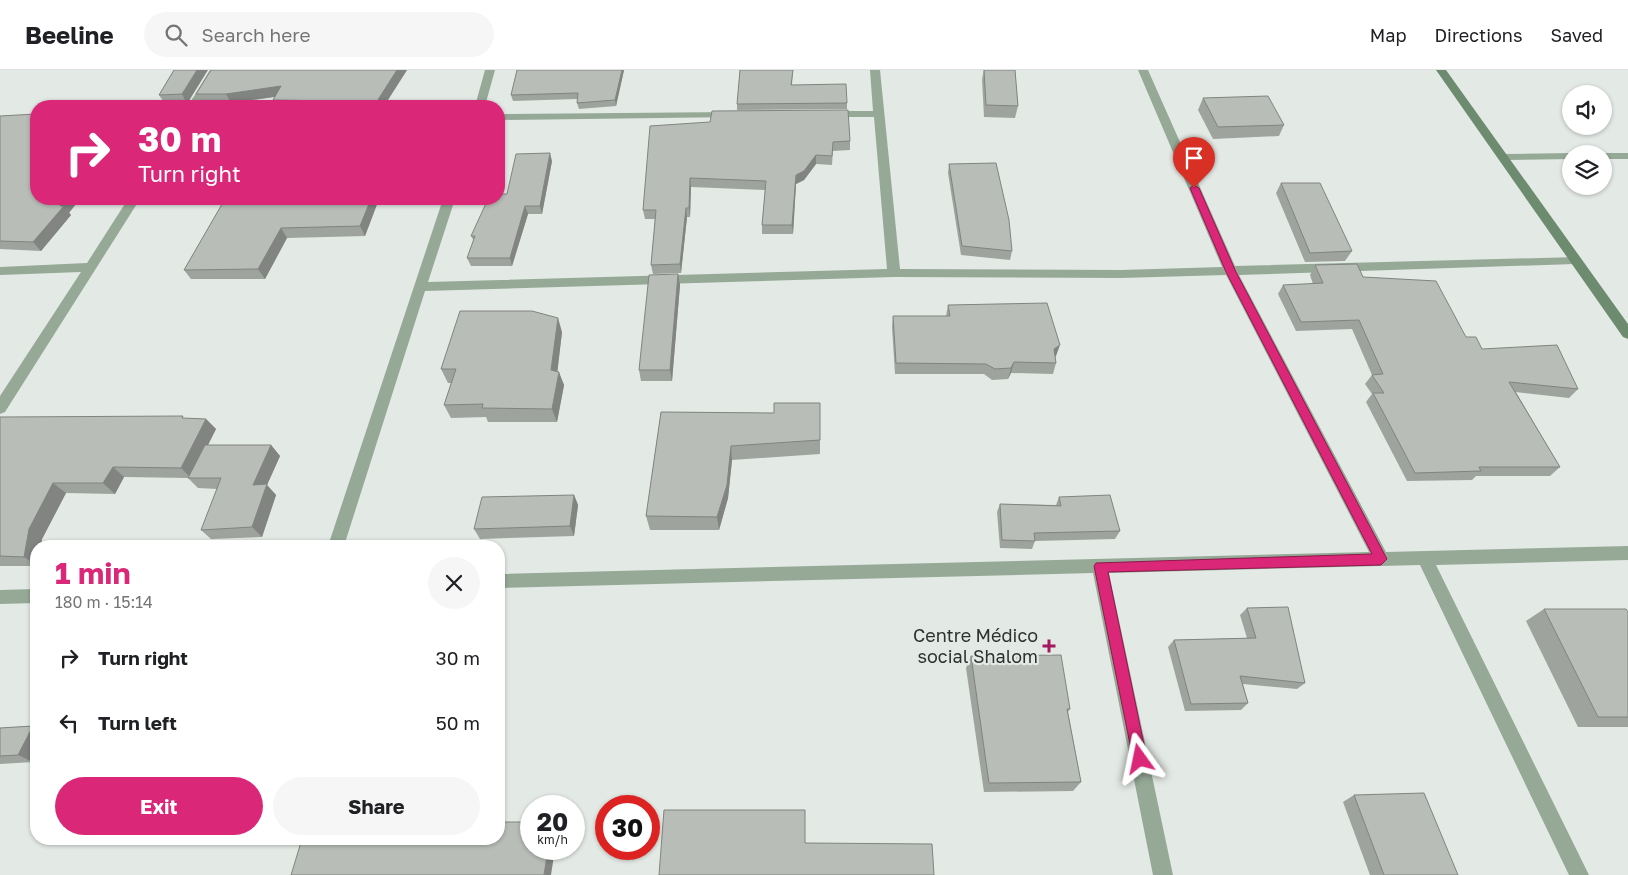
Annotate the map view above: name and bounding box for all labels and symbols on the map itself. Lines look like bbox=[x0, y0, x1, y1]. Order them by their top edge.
pin bbox=[1173, 137, 1215, 188]
place label: Centre Médico social Shalom bbox=[913, 624, 1038, 667]
marker: Centre Médico social Shalom bbox=[1042, 639, 1056, 653]
position arrow bbox=[1113, 732, 1165, 784]
speed limit sign: 30 bbox=[595, 795, 660, 860]

